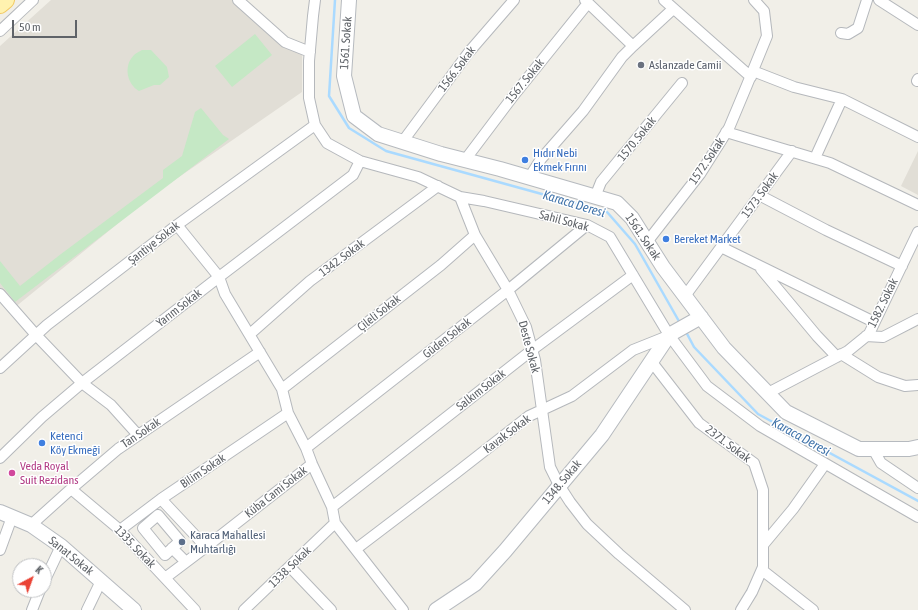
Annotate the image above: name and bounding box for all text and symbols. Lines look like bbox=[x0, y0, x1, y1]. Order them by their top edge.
scale bar bbox=[14, 12, 79, 38]
street label: 1561. Sokak bbox=[337, 16, 355, 70]
text: 50 m bbox=[19, 20, 41, 34]
street label: 1566. Sokak bbox=[435, 43, 479, 95]
street label: 1567. Sokak bbox=[503, 56, 547, 106]
place label: Aslanzade Camii bbox=[649, 58, 722, 72]
marker: Aslanzade Camii bbox=[636, 60, 646, 70]
street label: 1570. Sokak bbox=[615, 114, 659, 164]
street label: 1572. Sokak bbox=[686, 135, 728, 187]
place label: Hıdır Nebi Ekmek Fırını bbox=[533, 146, 587, 174]
marker: Hıdır Nebi Ekmek Fırını bbox=[520, 155, 530, 165]
street label: 1573. Sokak bbox=[739, 169, 781, 221]
water label: Karaca Deresi bbox=[541, 187, 607, 221]
street label: Sahil Sokak bbox=[538, 207, 590, 235]
street label: 1561. Sokak bbox=[622, 211, 664, 263]
street label: Şantiye Sokak bbox=[125, 218, 183, 268]
place label: Bereket Market bbox=[674, 232, 741, 246]
marker: Bereket Market bbox=[661, 234, 671, 244]
street label: 1342. Sokak bbox=[316, 236, 368, 280]
street label: 1582. Sokak bbox=[865, 276, 901, 330]
street label: Yarım Sokak bbox=[153, 286, 205, 330]
street label: Çileli Sokak bbox=[354, 292, 404, 334]
street label: Güden Sokak bbox=[420, 315, 474, 361]
street label: Deste Sokak bbox=[515, 319, 543, 375]
street label: Salkım Sokak bbox=[453, 366, 509, 414]
street label: Kavak Sokak bbox=[481, 412, 533, 456]
street label: Tan Sokak bbox=[119, 415, 163, 451]
water label: Karaca Deresi bbox=[769, 415, 833, 459]
street label: 2371. Sokak bbox=[702, 422, 754, 466]
place label: Ketenci Köy Ekmeği bbox=[50, 429, 100, 457]
marker: Ketenci Köy Ekmeği bbox=[37, 438, 47, 448]
street label: Bilim Sokak bbox=[178, 451, 228, 491]
street label: 1348. Sokak bbox=[539, 457, 585, 507]
place label: Veda Royal Suit Rezidans bbox=[20, 459, 79, 487]
street label: Küba Cami Sokak bbox=[242, 463, 310, 521]
marker: Veda Royal Suit Rezidans bbox=[7, 468, 17, 478]
street label: 1335. Sokak bbox=[111, 523, 159, 571]
place label: Karaca Mahallesi Muhtarlığı bbox=[190, 528, 265, 556]
street label: Sanat Sokak bbox=[46, 533, 96, 579]
marker: Karaca Mahallesi Muhtarlığı bbox=[177, 537, 187, 547]
street label: 1338. Sokak bbox=[266, 543, 314, 591]
north arrow bbox=[12, 558, 52, 598]
text: K bbox=[33, 563, 45, 576]

